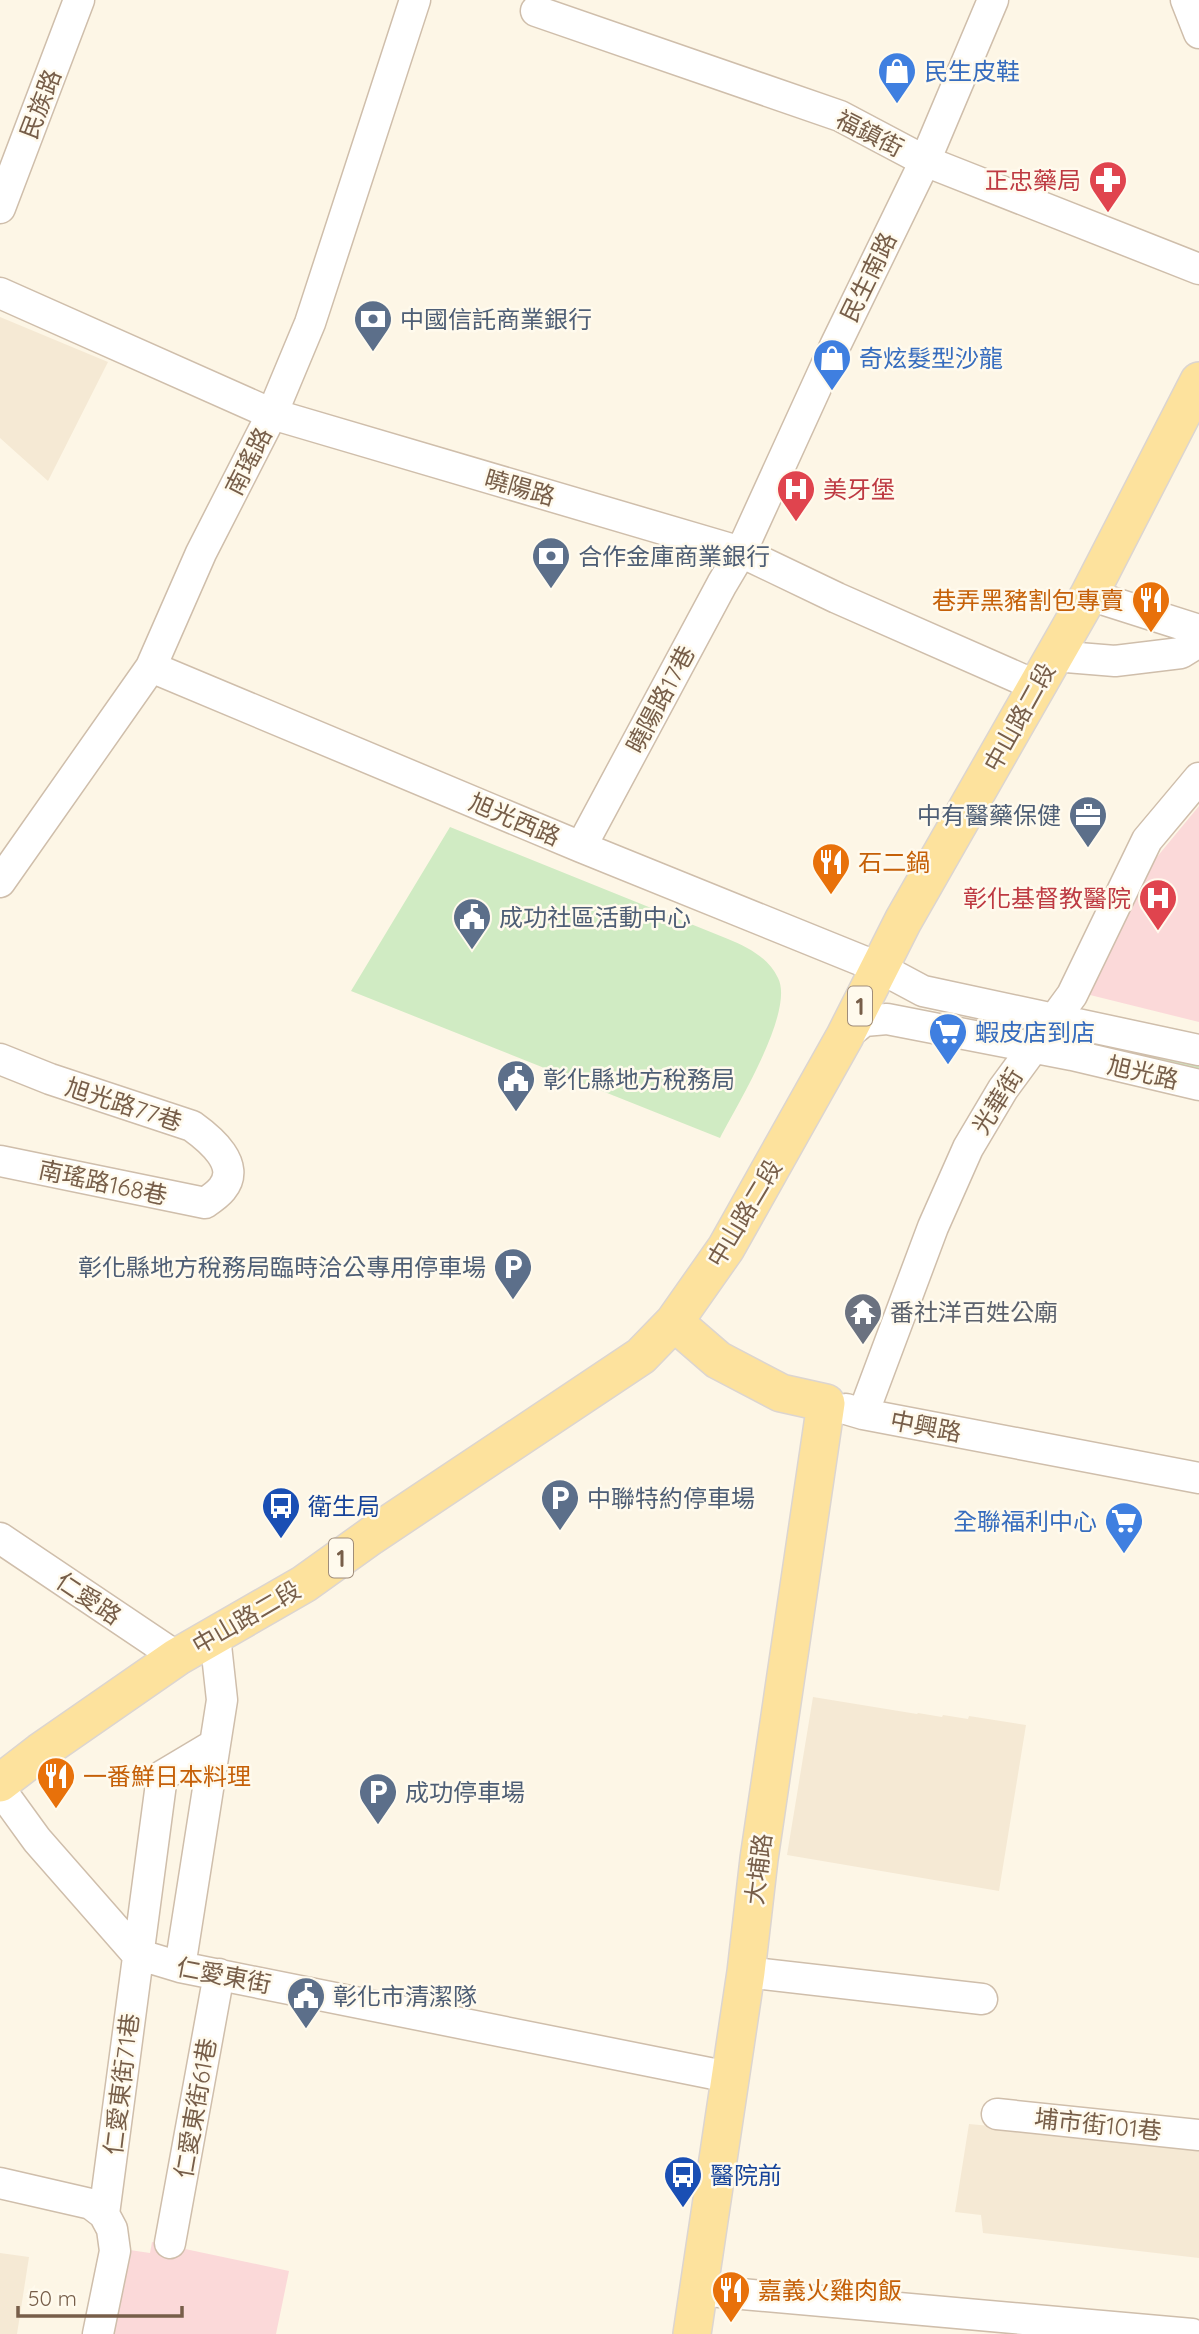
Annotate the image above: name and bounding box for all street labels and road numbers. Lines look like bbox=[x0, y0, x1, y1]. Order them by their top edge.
street label: 民族路 bbox=[13, 65, 67, 143]
street label: 福鎮街 bbox=[831, 103, 909, 163]
street label: 民生南路 bbox=[833, 227, 903, 327]
street label: 南瑤路 bbox=[218, 422, 278, 500]
street label: 曉陽路 bbox=[481, 463, 559, 511]
street label: 曉陽路17巷 bbox=[619, 640, 701, 758]
street label: 中山路二段 bbox=[977, 657, 1061, 777]
street label: 旭光西路 bbox=[465, 786, 565, 852]
road number: 1 bbox=[848, 987, 872, 1026]
street label: 旭光路 bbox=[1105, 1049, 1181, 1095]
street label: 光華街 bbox=[965, 1063, 1029, 1139]
street label: 旭光路77巷 bbox=[62, 1071, 186, 1137]
street label: 南瑤路168巷 bbox=[36, 1154, 170, 1210]
street label: 中山路二段 bbox=[700, 1154, 788, 1272]
street label: 中興路 bbox=[888, 1404, 964, 1448]
road number: 1 bbox=[329, 1539, 353, 1578]
street label: 仁愛路 bbox=[51, 1565, 127, 1631]
street label: 中山路二段 bbox=[187, 1574, 305, 1660]
street label: 大埔路 bbox=[739, 1831, 777, 1907]
street label: 仁愛東街 bbox=[174, 1951, 274, 1999]
street label: 仁愛東街71巷 bbox=[97, 2012, 145, 2156]
street label: 仁愛東街61巷 bbox=[168, 2036, 222, 2180]
street label: 埔市街101巷 bbox=[1033, 2102, 1163, 2146]

